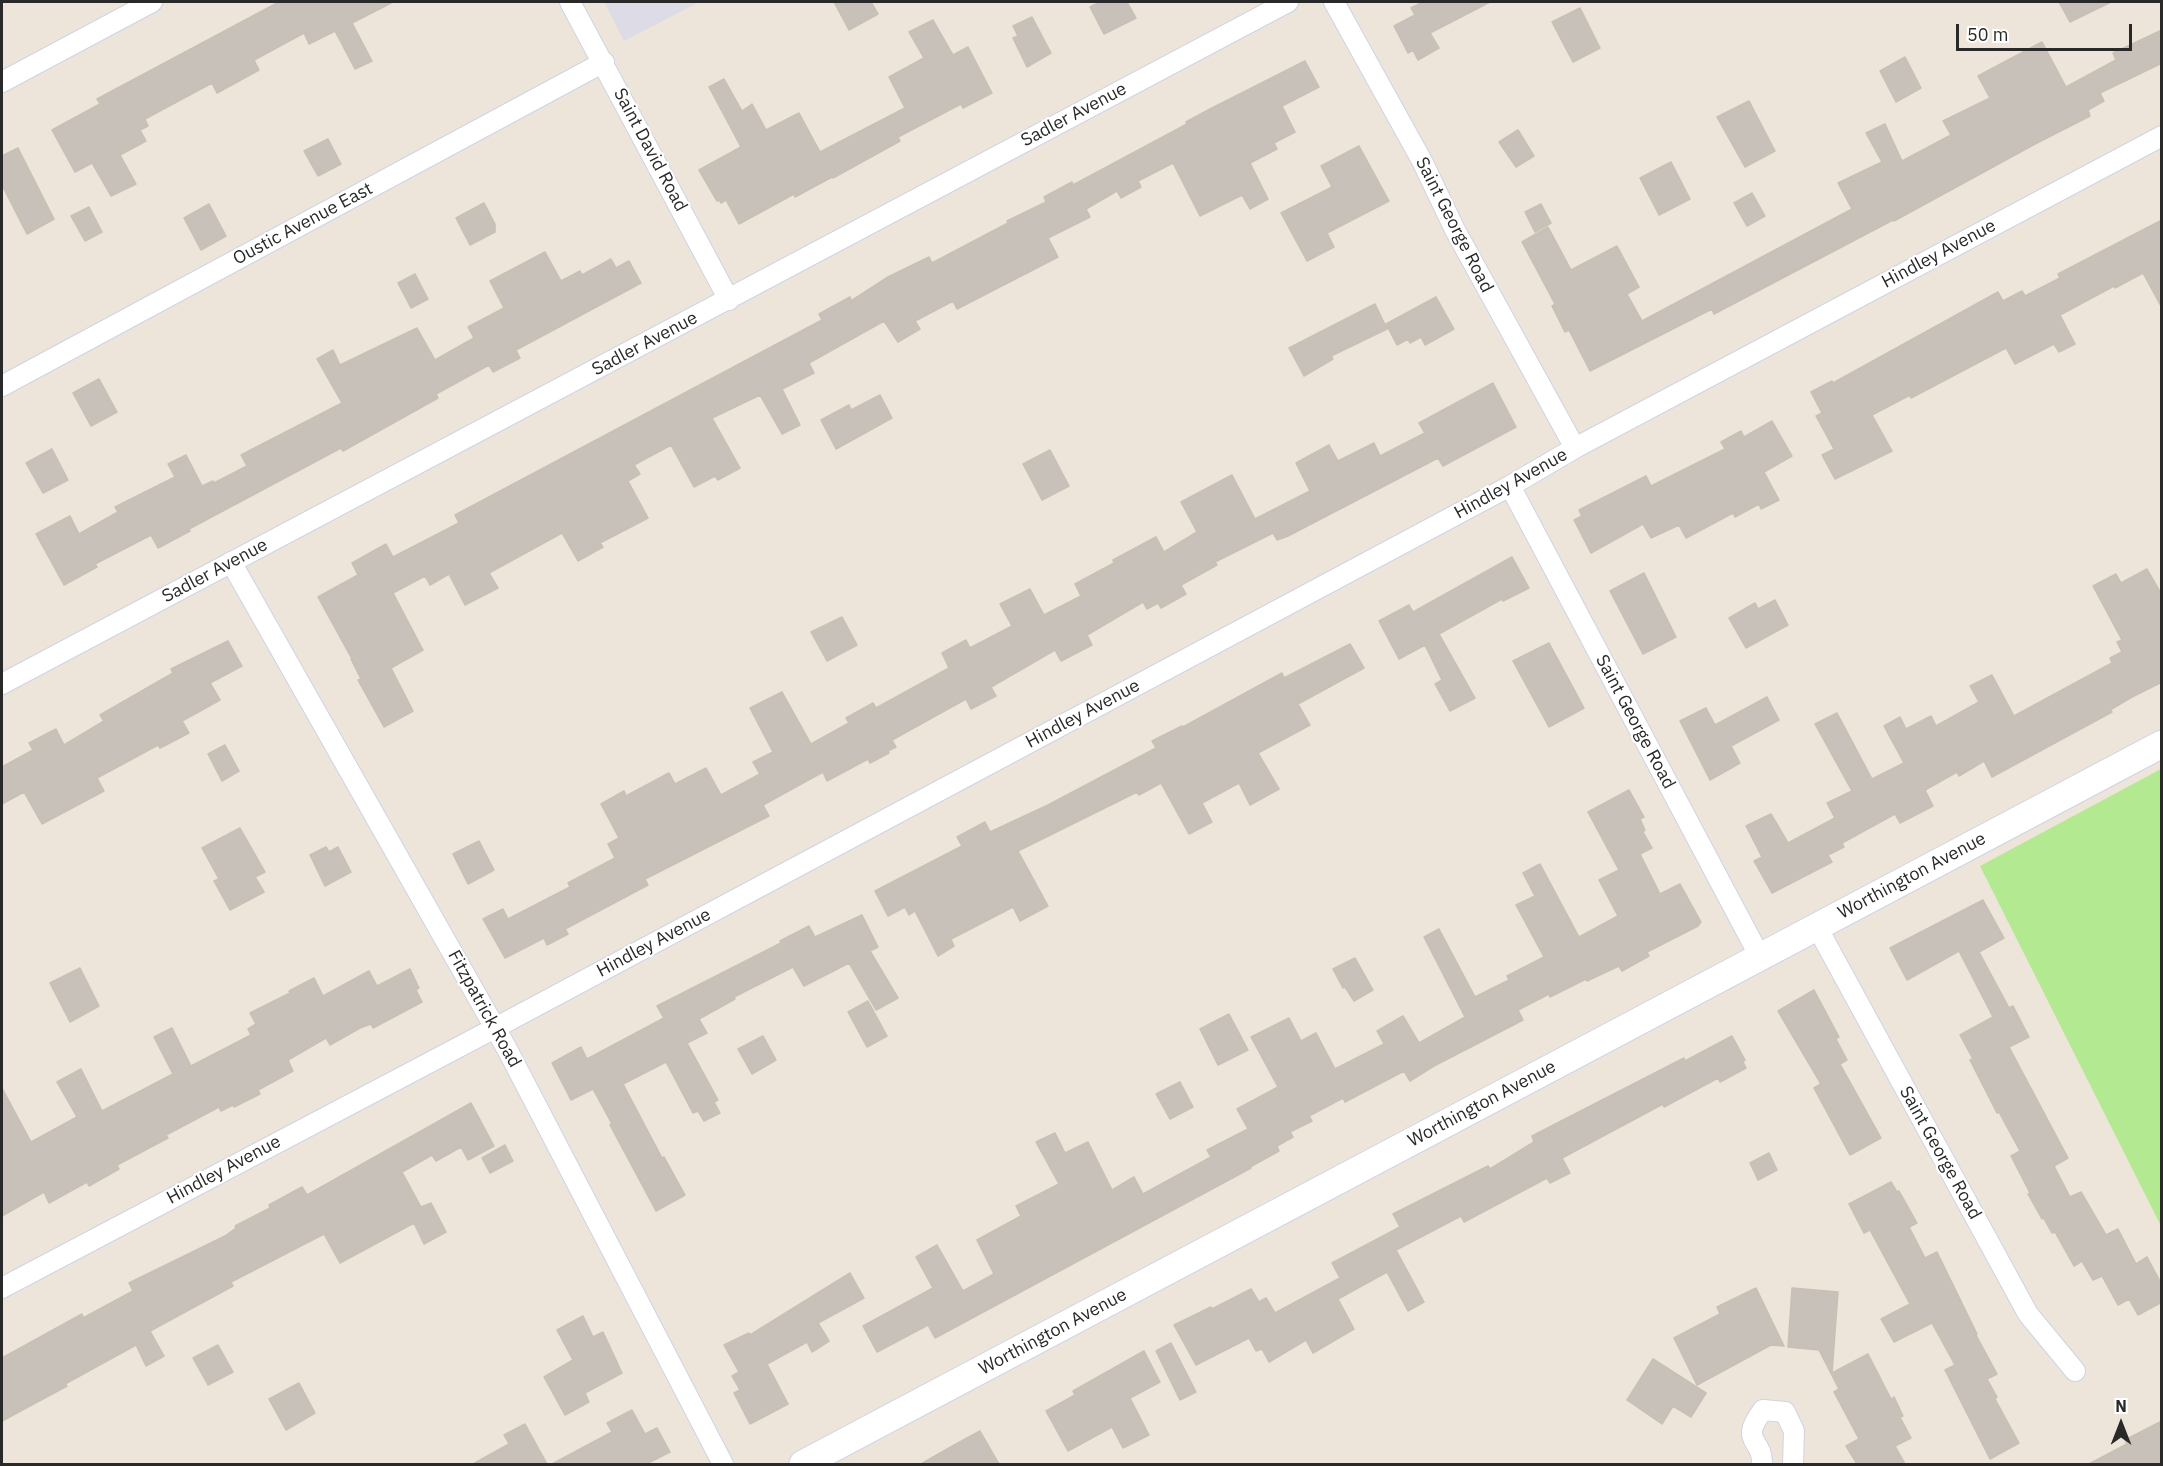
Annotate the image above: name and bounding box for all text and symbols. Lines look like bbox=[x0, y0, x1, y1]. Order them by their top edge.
scale bar bbox=[1959, 12, 2134, 50]
text: 50 m bbox=[1967, 23, 2009, 46]
street label: Sadler Avenue bbox=[1018, 78, 1130, 152]
street label: Saint David Road bbox=[608, 85, 692, 215]
street label: Saint George Road bbox=[1411, 154, 1497, 296]
street label: Oustic Avenue East bbox=[229, 178, 377, 270]
street label: Hindley Avenue bbox=[1878, 215, 2000, 293]
street label: Sadler Avenue bbox=[589, 307, 701, 381]
street label: Hindley Avenue bbox=[1451, 444, 1571, 524]
street label: Sadler Avenue bbox=[159, 534, 271, 608]
street label: Saint George Road bbox=[1591, 651, 1679, 793]
street label: Hindley Avenue bbox=[1022, 675, 1144, 753]
street label: Worthington Avenue bbox=[1834, 828, 1990, 924]
street label: Hindley Avenue bbox=[593, 904, 715, 982]
street label: Fitzpatrick Road bbox=[443, 947, 525, 1071]
street label: Worthington Avenue bbox=[1404, 1056, 1560, 1152]
street label: Saint George Road bbox=[1894, 1083, 1986, 1223]
street label: Hindley Avenue bbox=[163, 1131, 285, 1209]
street label: Worthington Avenue bbox=[975, 1284, 1131, 1380]
north arrow bbox=[2091, 1394, 2151, 1454]
text: N bbox=[2115, 1396, 2127, 1416]

